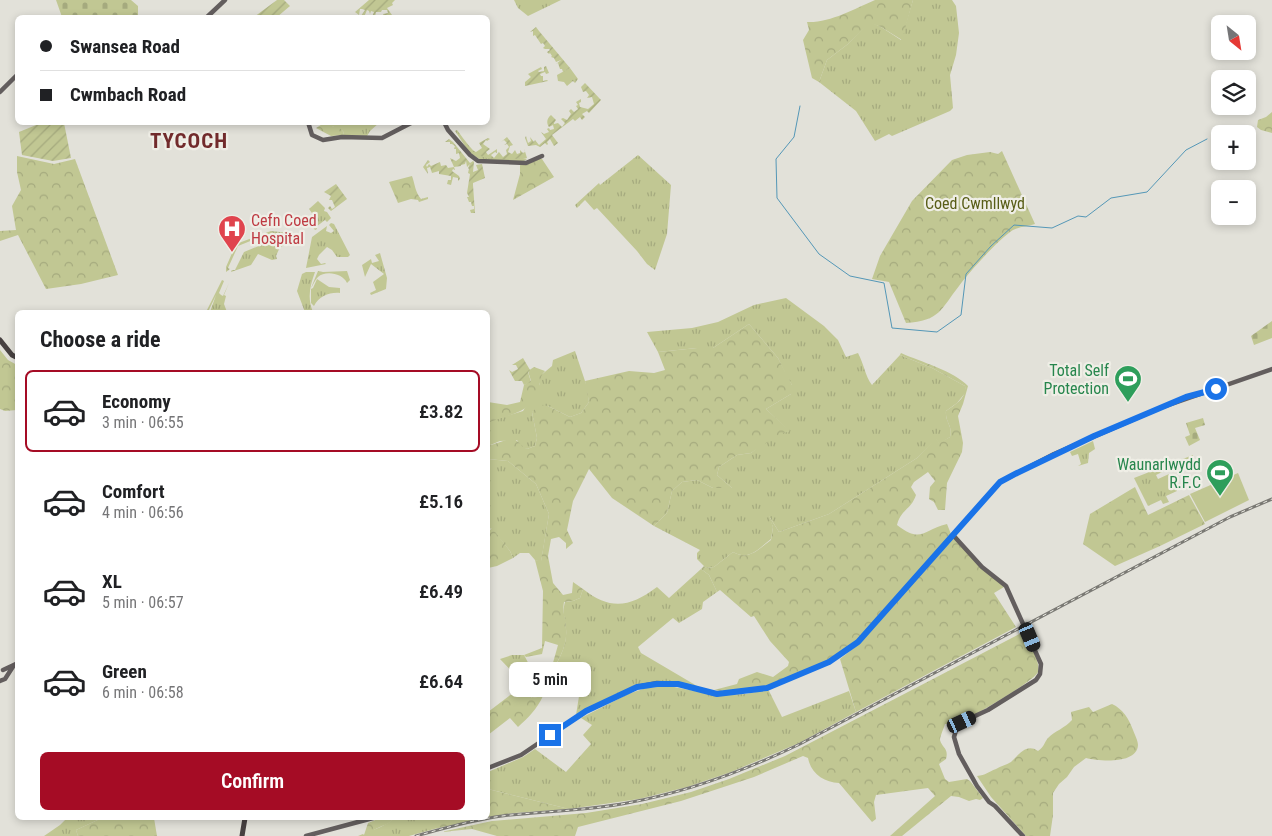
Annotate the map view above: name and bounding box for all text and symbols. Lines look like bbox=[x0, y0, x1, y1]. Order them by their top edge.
north arrow bbox=[1211, 15, 1256, 60]
map controls bbox=[1211, 15, 1256, 225]
text: Swansea Road bbox=[70, 35, 180, 58]
button: layers bbox=[1211, 70, 1256, 115]
text: Cwmbach Road bbox=[70, 83, 186, 106]
button: + bbox=[1211, 125, 1256, 170]
district label: TYCOCH bbox=[150, 129, 228, 153]
button: − bbox=[1211, 180, 1256, 225]
park label: Coed Cwmllwyd bbox=[925, 194, 1025, 213]
place label: Cefn Coed Hospital bbox=[251, 211, 317, 248]
hospital icon: Cefn Coed Hospital bbox=[217, 214, 247, 253]
text: Choose a ride bbox=[40, 327, 161, 352]
place label: Total Self Protection bbox=[1044, 361, 1109, 398]
sports icon: Total Self Protection bbox=[1113, 364, 1143, 403]
route start bbox=[1205, 378, 1227, 400]
icon: car bbox=[42, 389, 87, 434]
text: Economy bbox=[102, 390, 171, 413]
text: £3.82 bbox=[419, 400, 463, 423]
text: 3 min · 06:55 bbox=[102, 413, 184, 432]
place label: Waunarlwydd R.F.C bbox=[1117, 455, 1201, 492]
sports icon: Waunarlwydd R.F.C bbox=[1205, 458, 1235, 497]
icon: car bbox=[42, 479, 87, 524]
text: Comfort bbox=[102, 480, 165, 503]
text: £5.16 bbox=[419, 490, 463, 513]
text: 4 min · 06:56 bbox=[102, 503, 184, 522]
icon: car bbox=[42, 569, 87, 614]
text: XL bbox=[102, 570, 122, 593]
text: £6.49 bbox=[419, 580, 463, 603]
text: 5 min · 06:57 bbox=[102, 593, 184, 612]
car bbox=[1017, 620, 1042, 654]
icon: car bbox=[42, 659, 87, 704]
text: Green bbox=[102, 660, 147, 683]
callout: 5 min bbox=[509, 662, 591, 698]
text: £6.64 bbox=[419, 670, 463, 693]
text: 5 min bbox=[532, 670, 568, 689]
text: 6 min · 06:58 bbox=[102, 683, 184, 702]
car bbox=[945, 709, 978, 735]
route end bbox=[539, 724, 561, 746]
button: Confirm bbox=[40, 752, 465, 810]

